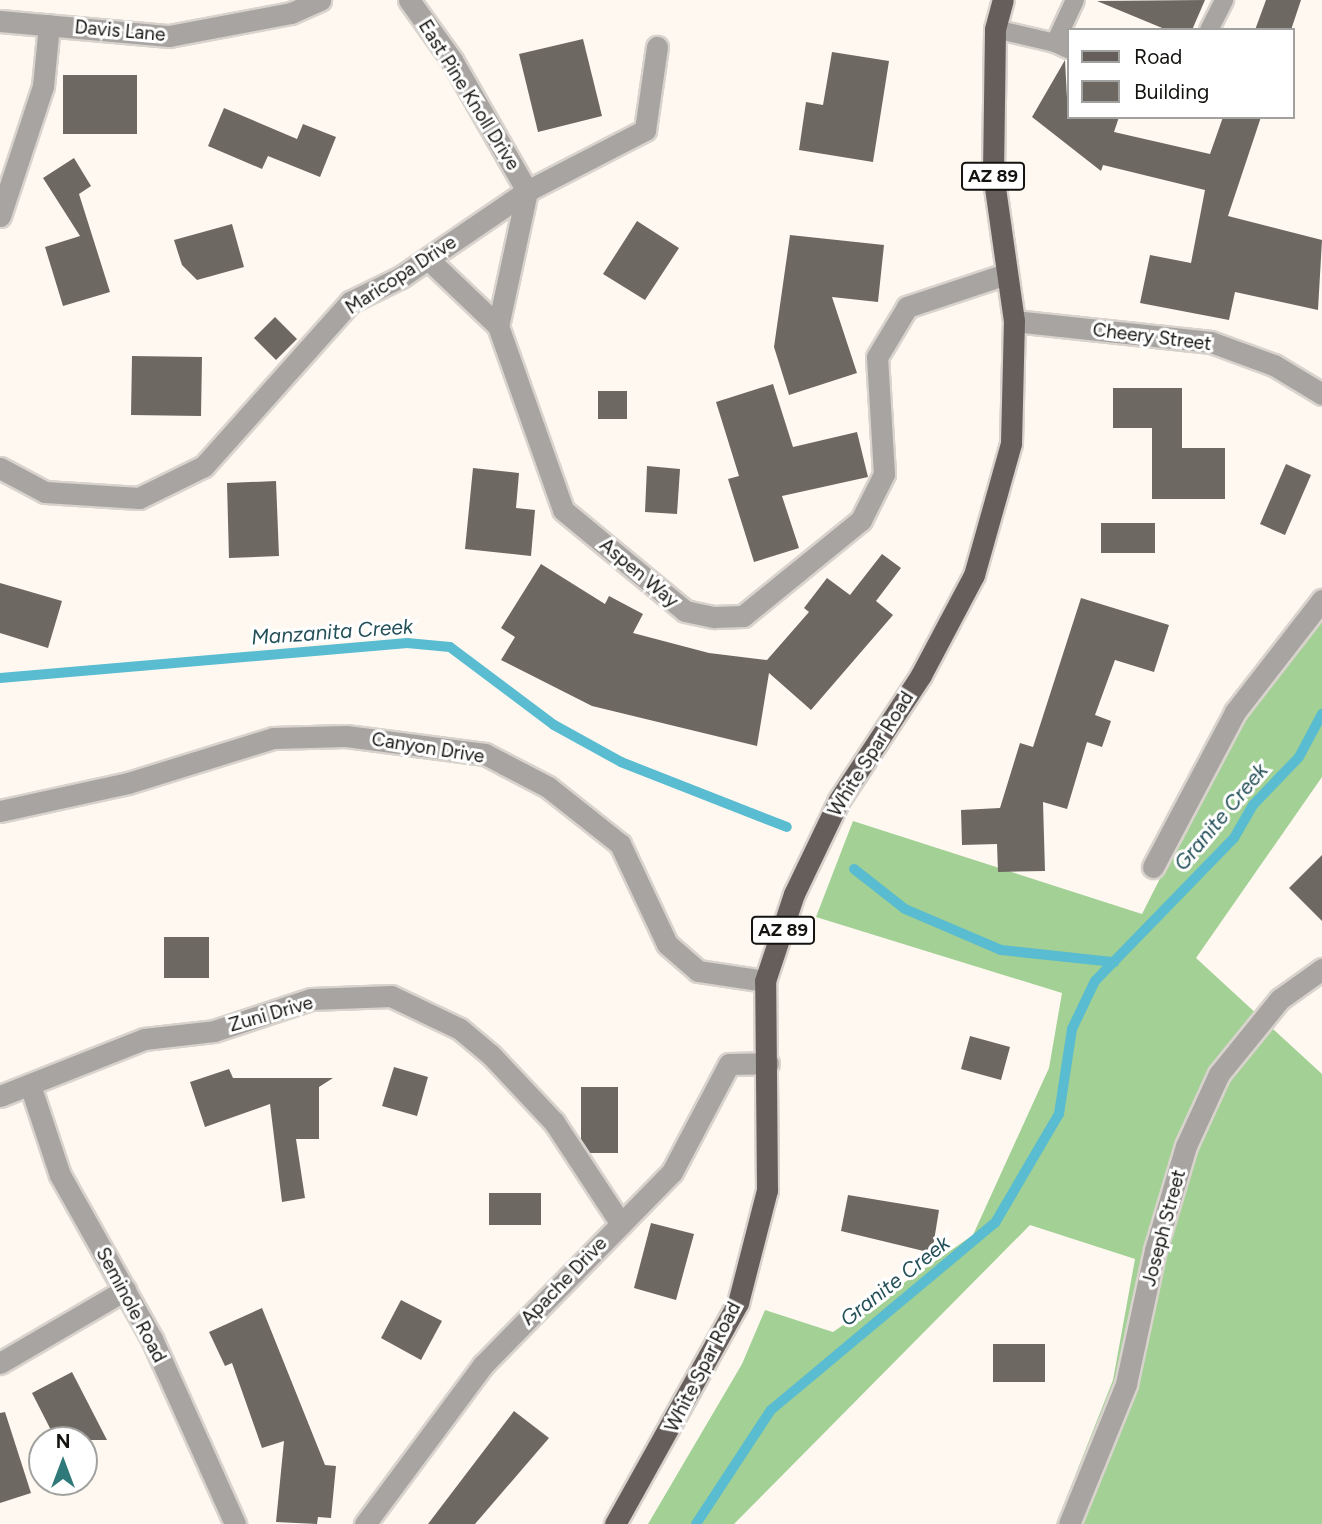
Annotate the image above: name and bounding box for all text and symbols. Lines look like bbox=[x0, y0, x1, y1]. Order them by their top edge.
street label: Davis Lane bbox=[74, 16, 166, 46]
street label: East Pine Knoll Drive bbox=[414, 16, 524, 174]
legend bbox=[1066, 28, 1294, 119]
text: Road bbox=[1134, 44, 1182, 69]
text: Building bbox=[1134, 79, 1209, 104]
road number: AZ 89 bbox=[960, 162, 1026, 190]
street label: Maricopa Drive bbox=[341, 231, 461, 319]
street label: Cheery Street bbox=[1091, 318, 1213, 356]
street label: Aspen Way bbox=[595, 534, 683, 612]
water label: Manzanita Creek bbox=[250, 614, 414, 650]
street label: White Spar Road bbox=[823, 687, 919, 821]
street label: Canyon Drive bbox=[370, 728, 486, 768]
water label: Granite Creek bbox=[1169, 758, 1273, 876]
road number: AZ 89 bbox=[750, 916, 816, 945]
street label: Zuni Drive bbox=[226, 991, 316, 1037]
street label: Joseph Street bbox=[1137, 1167, 1191, 1289]
water label: Granite Creek bbox=[835, 1230, 955, 1332]
street label: Apache Drive bbox=[516, 1232, 612, 1330]
street label: Seminole Road bbox=[91, 1243, 171, 1367]
street label: White Spar Road bbox=[660, 1298, 746, 1436]
north arrow bbox=[28, 1426, 98, 1496]
text: N bbox=[56, 1430, 70, 1453]

